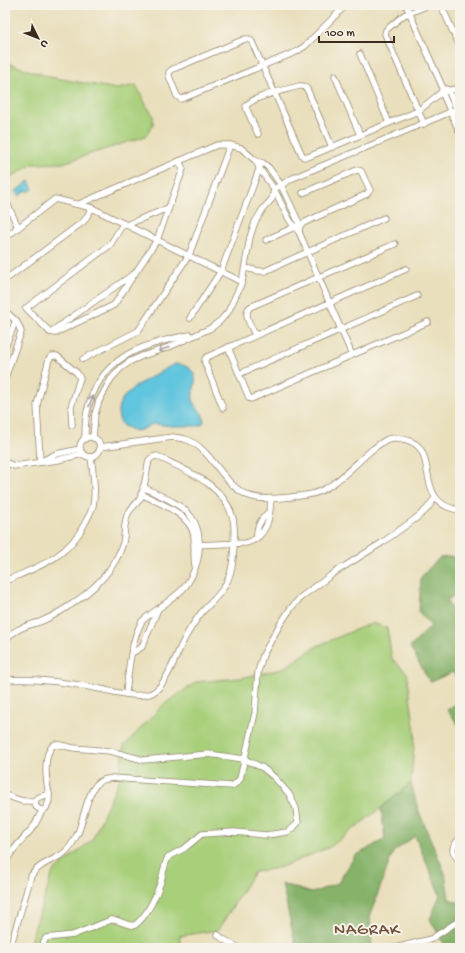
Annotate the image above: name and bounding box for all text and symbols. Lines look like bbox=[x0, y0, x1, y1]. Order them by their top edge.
north arrow bbox=[18, 18, 58, 58]
scale bar bbox=[319, 18, 394, 44]
text: 100 m bbox=[324, 27, 355, 41]
text: U bbox=[37, 37, 50, 50]
one-way arrow bbox=[157, 346, 170, 353]
one-way arrow bbox=[87, 395, 95, 407]
district label: NAGRAK bbox=[334, 921, 401, 941]

